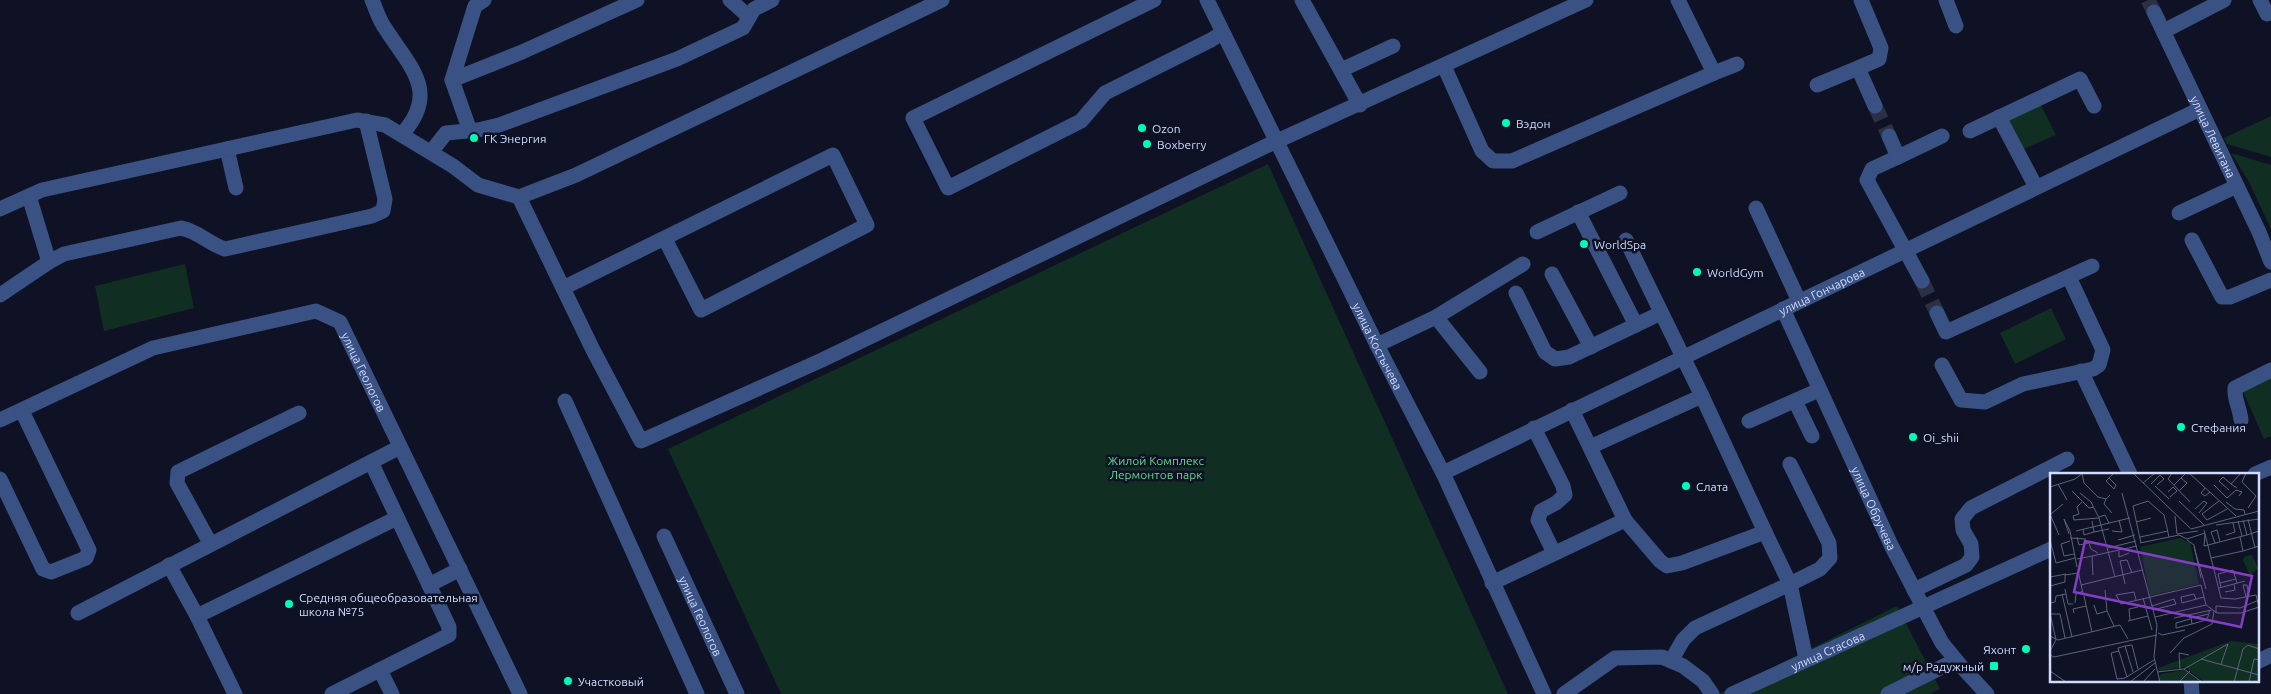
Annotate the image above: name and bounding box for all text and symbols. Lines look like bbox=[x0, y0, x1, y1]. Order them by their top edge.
street label: улица Левитана bbox=[2188, 94, 2238, 180]
marker: Вэдон bbox=[1500, 117, 1512, 129]
place label: Вэдон bbox=[1516, 117, 1550, 130]
marker: Ozon bbox=[1136, 122, 1148, 134]
place label: Ozon bbox=[1152, 122, 1181, 135]
marker: ГК Энергия bbox=[468, 132, 480, 144]
place label: ГК Энергия bbox=[484, 132, 546, 145]
marker: Boxberry bbox=[1141, 138, 1153, 150]
place label: Boxberry bbox=[1157, 138, 1207, 151]
marker: WorldSpa bbox=[1578, 238, 1590, 250]
place label: WorldSpa bbox=[1594, 238, 1646, 251]
street label: улица Гончарова bbox=[1776, 265, 1867, 317]
marker: WorldGym bbox=[1691, 266, 1703, 278]
place label: WorldGym bbox=[1707, 266, 1764, 279]
street label: улица Костычева bbox=[1351, 301, 1405, 392]
street label: улица Геологов bbox=[339, 330, 389, 414]
marker: Стефания bbox=[2175, 421, 2187, 433]
place label: Стефания bbox=[2191, 421, 2246, 434]
marker: Oi_shii bbox=[1907, 431, 1919, 443]
place label: Oi_shii bbox=[1923, 431, 1959, 444]
park label: Жилой Комплекс Лермонтов парк bbox=[1108, 454, 1205, 481]
street label: улица Обручева bbox=[1849, 464, 1899, 552]
inset map bbox=[2050, 473, 2258, 682]
marker: Слата bbox=[1680, 480, 1692, 492]
place label: Слата bbox=[1696, 480, 1728, 493]
street label: улица Геологов bbox=[677, 574, 725, 658]
place label: Средняя общеобразовательная школа №75 bbox=[299, 591, 478, 618]
marker: Средняя общеобразовательная школа №75 bbox=[283, 598, 295, 610]
street label: улица Стасова bbox=[1789, 628, 1867, 673]
place label: Яхонт bbox=[1983, 643, 2017, 656]
marker: Яхонт bbox=[2020, 643, 2032, 655]
place label: м/р Радужный bbox=[1903, 660, 1984, 673]
marker: м/р Радужный bbox=[1988, 660, 2000, 672]
marker: Участковый bbox=[562, 675, 574, 687]
place label: Участковый bbox=[578, 675, 644, 688]

